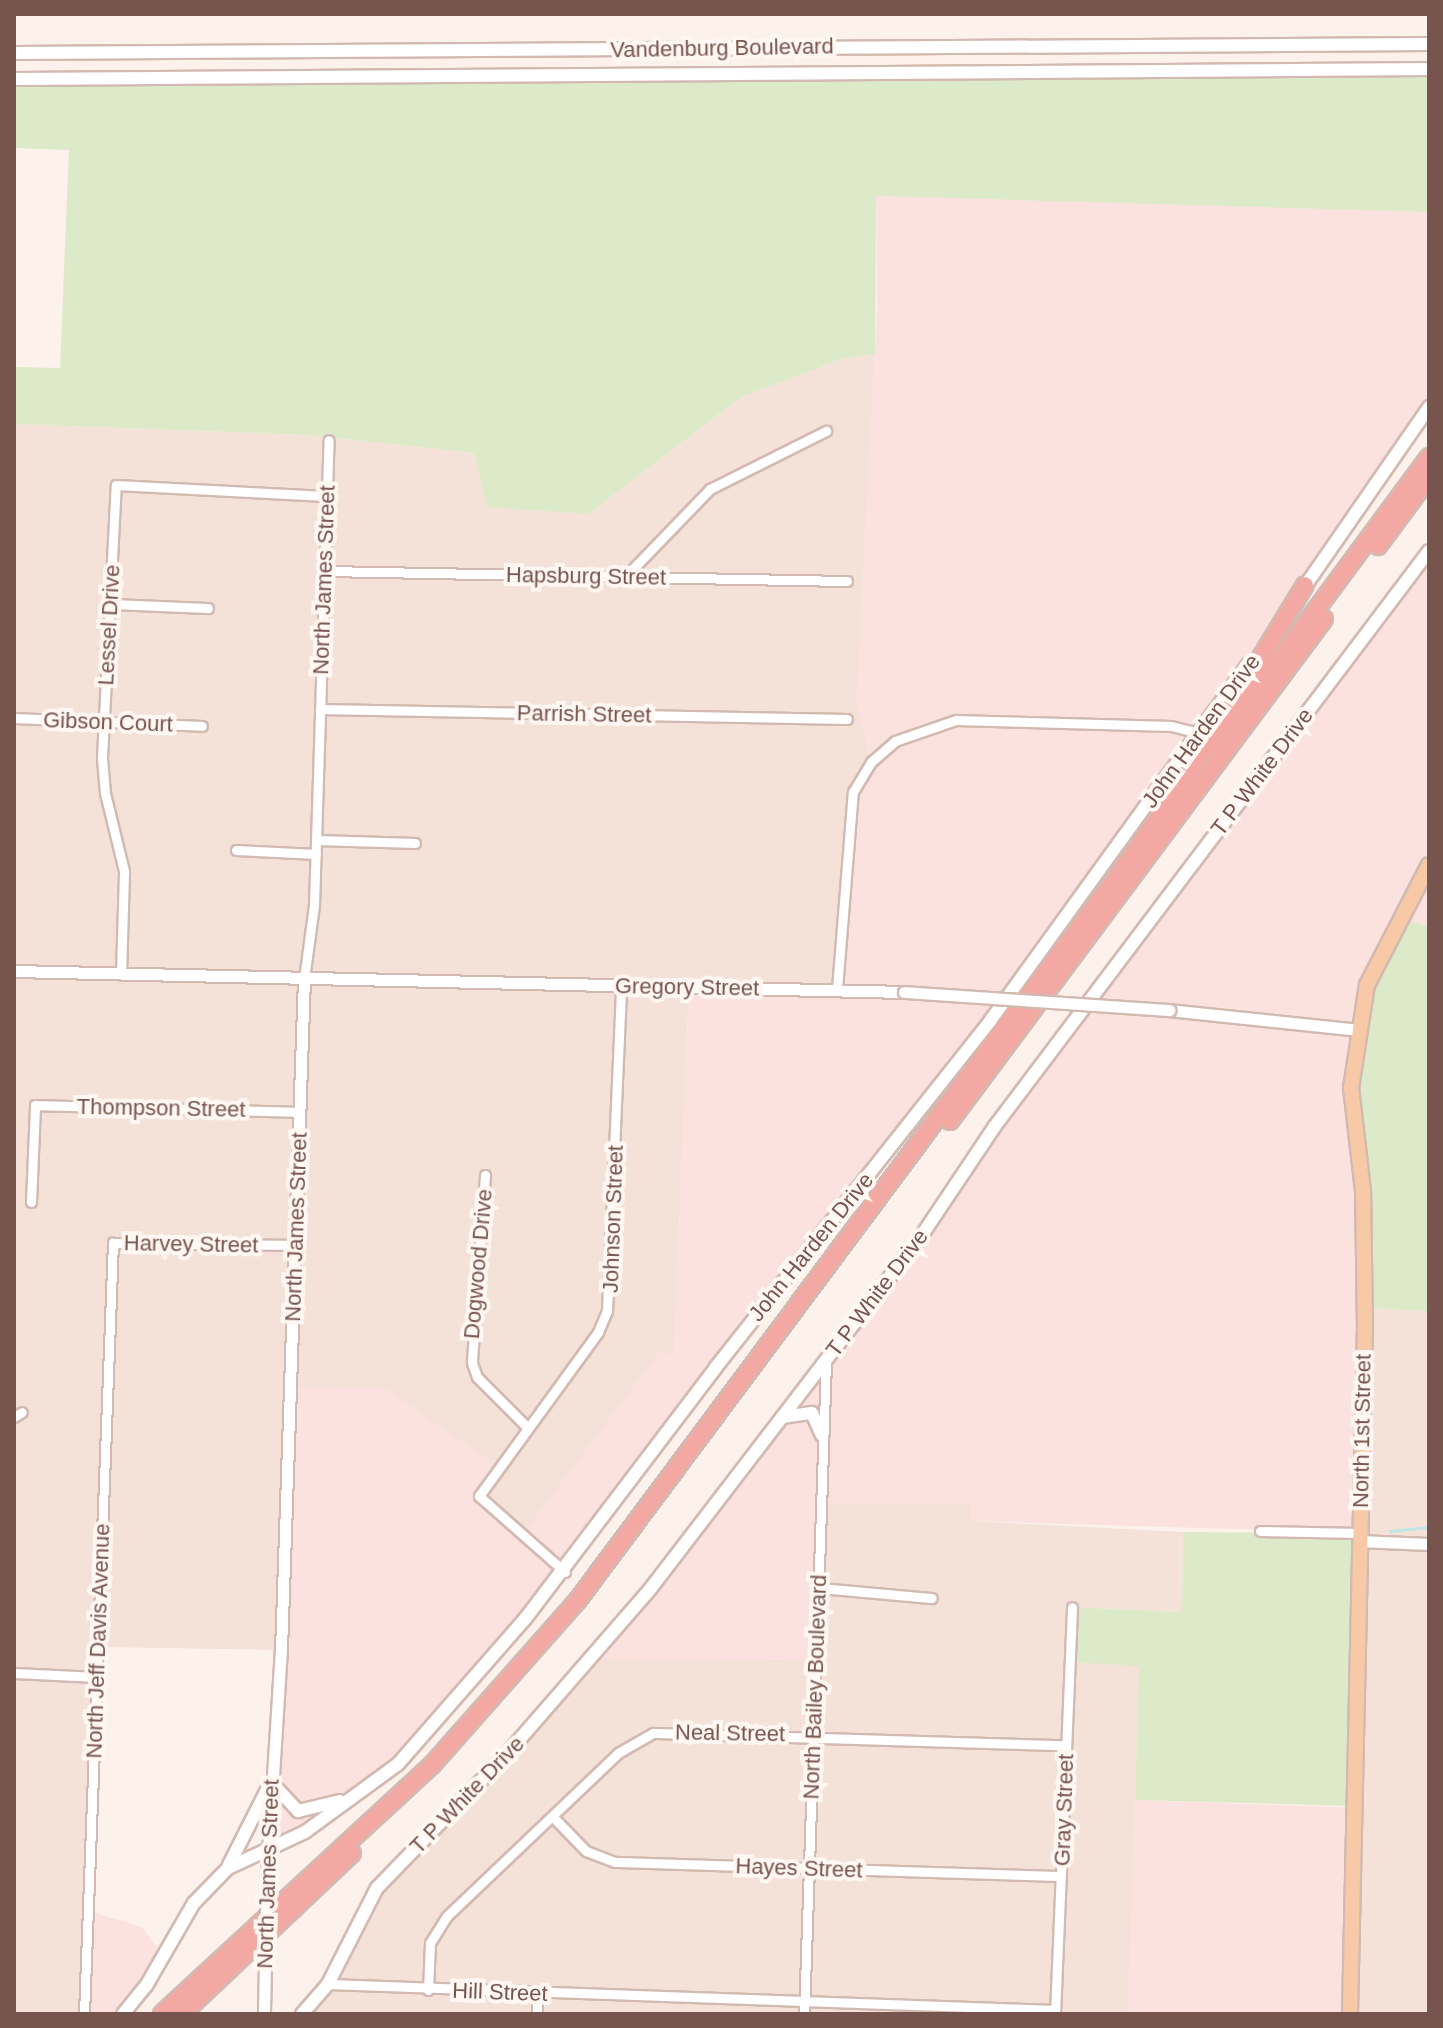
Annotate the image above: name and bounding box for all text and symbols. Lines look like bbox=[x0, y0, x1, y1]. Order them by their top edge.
street label: Vandenburg Boulevard bbox=[610, 33, 834, 63]
street label: North James Street bbox=[308, 485, 340, 675]
street label: Hapsburg Street bbox=[506, 561, 666, 591]
street label: Lessel Drive bbox=[93, 564, 125, 686]
street label: John Harden Drive bbox=[1136, 649, 1266, 813]
street label: Parrish Street bbox=[517, 700, 651, 728]
street label: T P White Drive bbox=[1205, 703, 1319, 841]
street label: Gibson Court bbox=[43, 707, 173, 737]
street label: Gregory Street bbox=[615, 973, 759, 1001]
street label: Thompson Street bbox=[76, 1093, 246, 1123]
street label: North James Street bbox=[280, 1132, 312, 1322]
street label: Johnson Street bbox=[597, 1145, 629, 1293]
street label: John Harden Drive bbox=[743, 1167, 879, 1327]
street label: Dogwood Drive bbox=[458, 1188, 498, 1340]
street label: T P White Drive bbox=[820, 1224, 934, 1362]
street label: Harvey Street bbox=[124, 1230, 258, 1258]
street label: North 1st Street bbox=[1347, 1354, 1377, 1508]
street label: North Jeff Davis Avenue bbox=[81, 1522, 115, 1760]
street label: North Bailey Boulevard bbox=[798, 1574, 832, 1800]
street label: Neal Street bbox=[675, 1719, 785, 1747]
street label: T P White Drive bbox=[404, 1730, 530, 1860]
street label: Gray Street bbox=[1049, 1753, 1079, 1867]
street label: North James Street bbox=[252, 1779, 284, 1969]
street label: Hayes Street bbox=[735, 1853, 863, 1883]
street label: Hill Street bbox=[452, 1977, 548, 2007]

